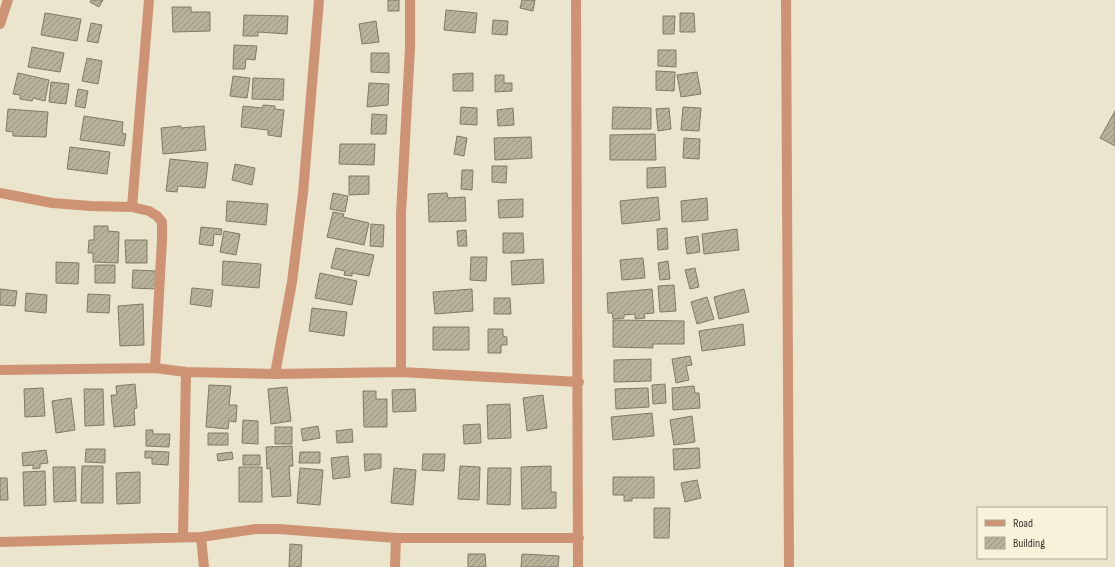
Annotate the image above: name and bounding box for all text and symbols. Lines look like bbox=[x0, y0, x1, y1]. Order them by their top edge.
legend bbox=[977, 507, 1107, 559]
text: Road bbox=[1013, 516, 1033, 531]
text: Building bbox=[1013, 536, 1045, 551]

